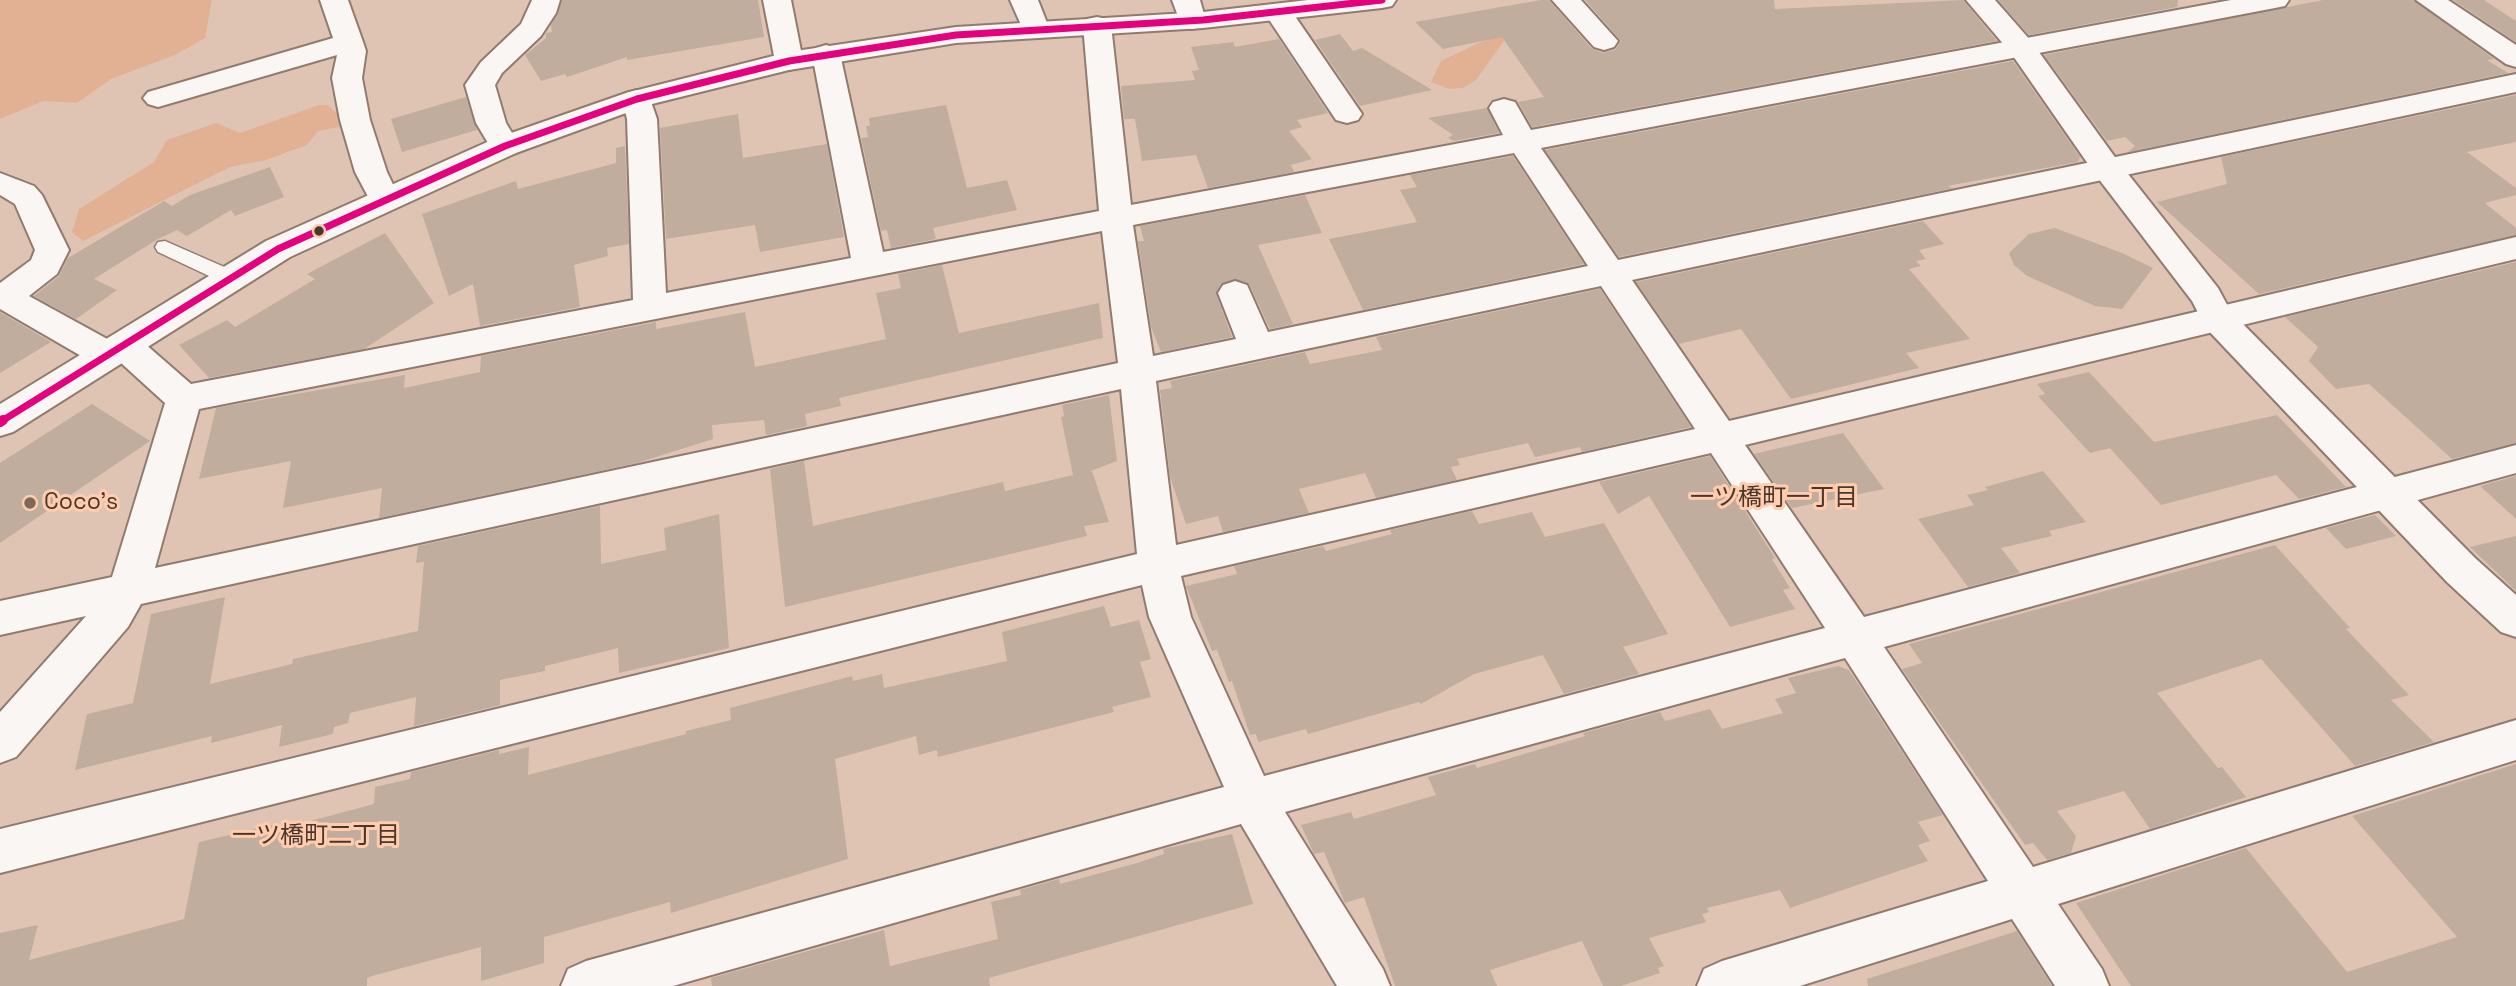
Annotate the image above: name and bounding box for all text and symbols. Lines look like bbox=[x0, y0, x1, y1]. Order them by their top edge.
unlabelled marker bbox=[312, 224, 326, 238]
district label: 一ツ橋町一丁目 bbox=[1690, 484, 1858, 512]
place label: Coco's bbox=[44, 489, 118, 517]
marker: Coco's bbox=[22, 495, 38, 511]
district label: 一ツ橋町二丁目 bbox=[232, 822, 400, 850]

